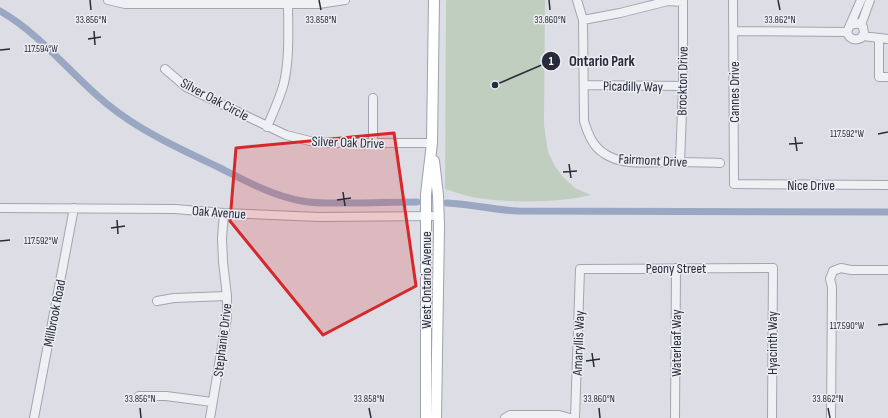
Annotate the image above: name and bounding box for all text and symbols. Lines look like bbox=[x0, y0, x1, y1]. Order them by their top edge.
text: 33.856°N bbox=[75, 14, 107, 26]
text: 33.858°N bbox=[306, 14, 336, 26]
text: 33.860°N bbox=[534, 14, 566, 26]
text: 33.862°N bbox=[764, 14, 796, 26]
text: 117.594°W bbox=[24, 43, 58, 55]
street label: Brockton Drive bbox=[673, 46, 692, 116]
callout: Ontario Park bbox=[541, 47, 643, 74]
text: Ontario Park bbox=[569, 52, 636, 71]
text: 1 bbox=[549, 54, 554, 69]
street label: Cannes Drive bbox=[726, 61, 743, 123]
street label: Silver Oak Circle bbox=[178, 74, 252, 125]
street label: Picadilly Way bbox=[603, 77, 664, 96]
text: 117.592°W bbox=[830, 128, 864, 140]
street label: Silver Oak Drive bbox=[311, 133, 385, 152]
street label: Fairmont Drive bbox=[618, 150, 688, 171]
street label: Nice Drive bbox=[787, 177, 835, 194]
street label: Oak Avenue bbox=[191, 202, 246, 223]
street label: West Ontario Avenue bbox=[418, 231, 435, 329]
text: 117.592°W bbox=[24, 235, 58, 247]
street label: Peony Street bbox=[646, 260, 706, 277]
street label: Millbrook Road bbox=[40, 278, 69, 348]
street label: Stephanie Drive bbox=[210, 302, 235, 378]
street label: Waterleaf Way bbox=[668, 309, 685, 377]
street label: Amaryllis Way bbox=[569, 310, 588, 377]
street label: Hyacinth Way bbox=[764, 310, 781, 375]
text: 117.590°W bbox=[830, 320, 865, 332]
text: 33.856°N bbox=[124, 393, 156, 405]
text: 33.858°N bbox=[354, 393, 384, 405]
text: 33.860°N bbox=[583, 393, 615, 405]
text: 33.862°N bbox=[812, 393, 844, 405]

